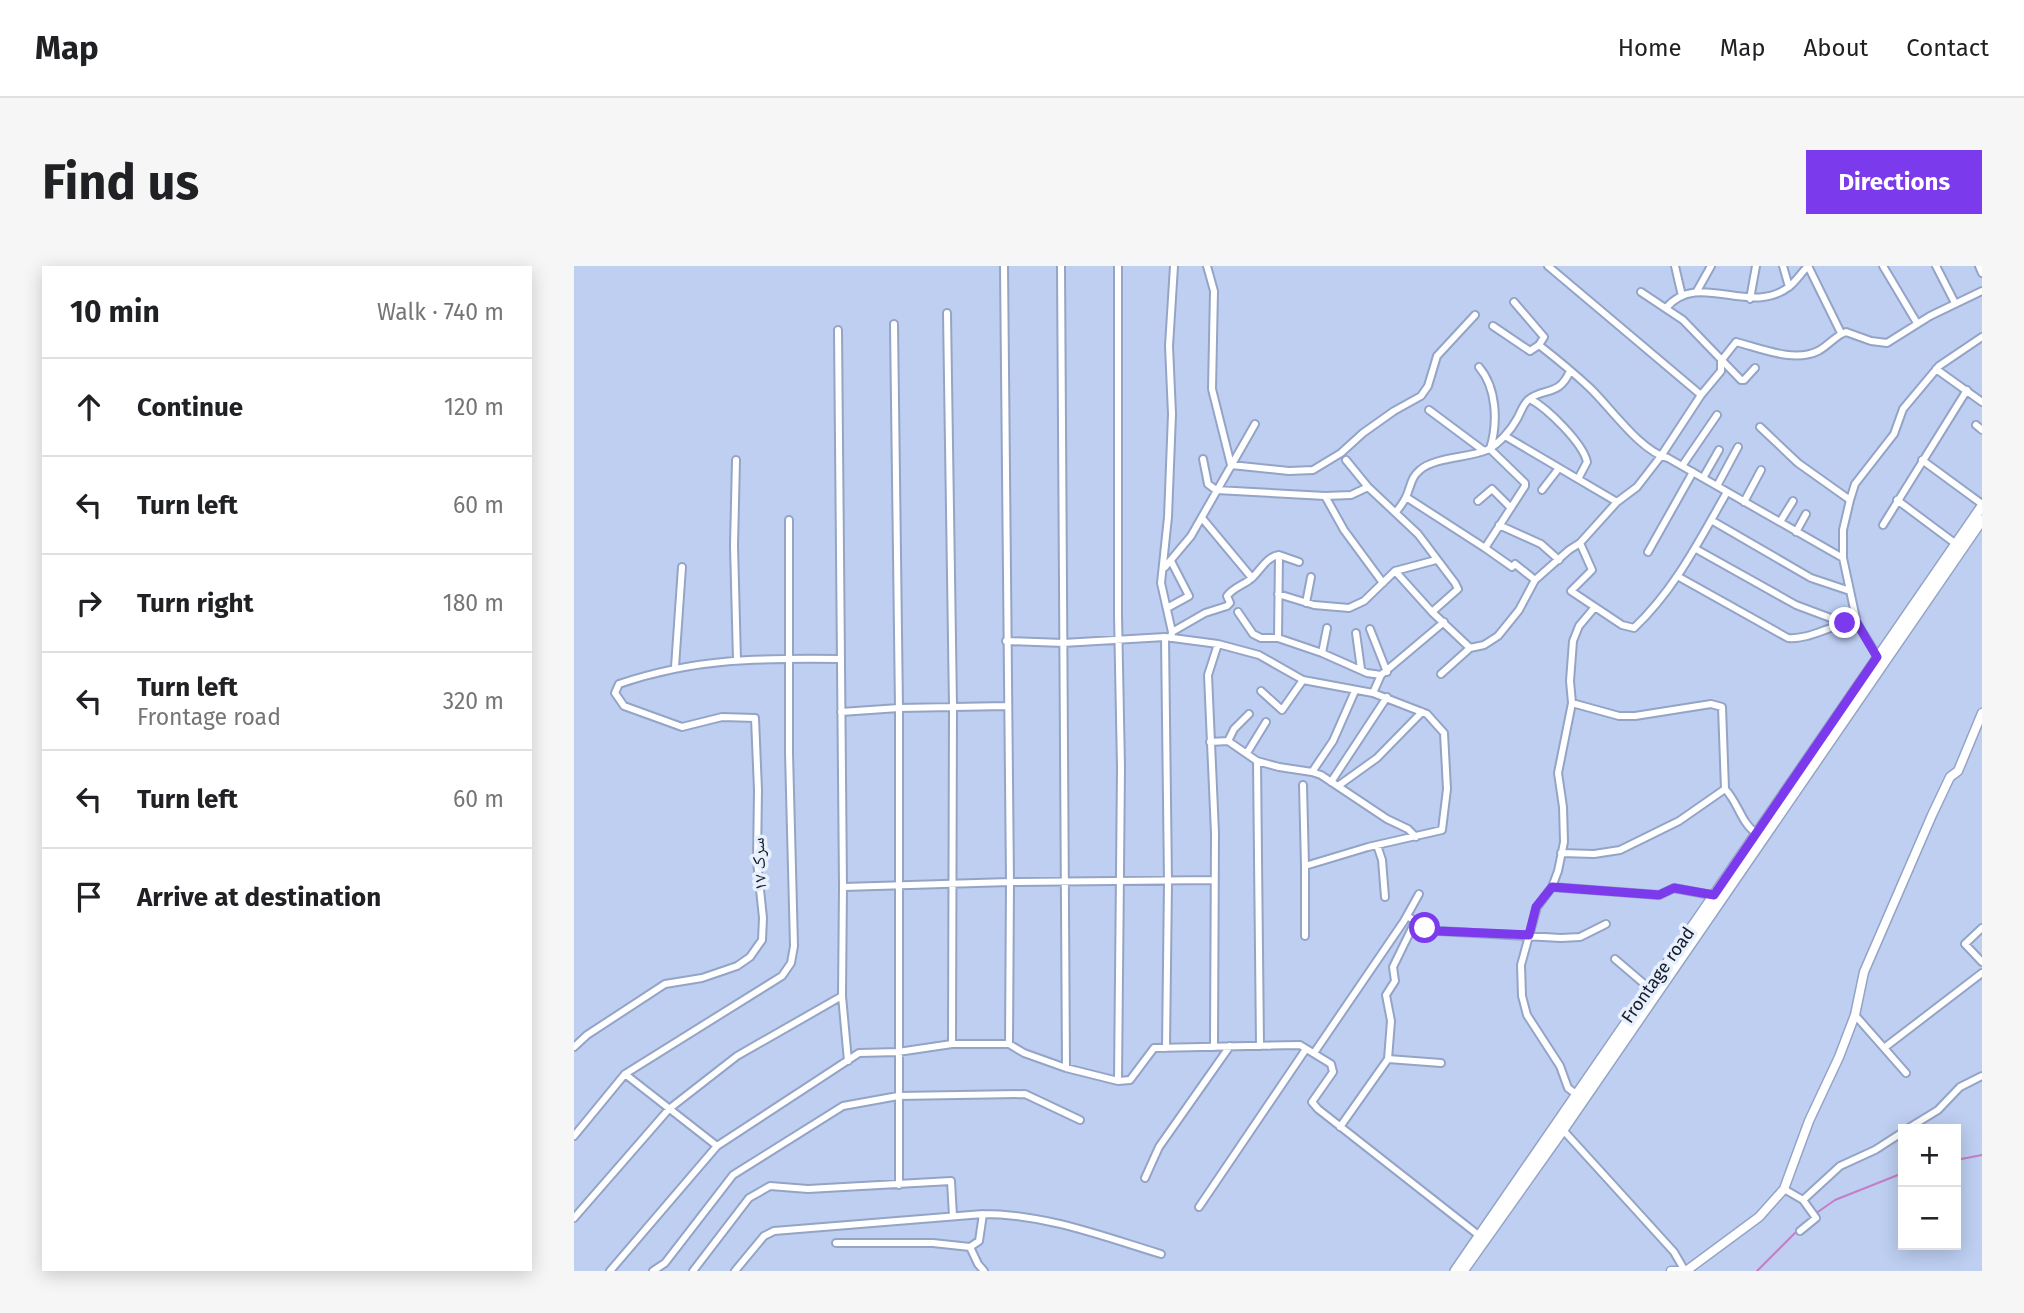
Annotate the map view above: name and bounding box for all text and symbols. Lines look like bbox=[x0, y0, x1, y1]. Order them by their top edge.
text: Map bbox=[35, 28, 99, 68]
text: Home bbox=[1618, 34, 1682, 62]
text: Map bbox=[1720, 34, 1766, 62]
text: About bbox=[1804, 34, 1868, 62]
text: Contact bbox=[1906, 34, 1989, 62]
button: Directions bbox=[1806, 150, 1982, 214]
text: Find us bbox=[42, 153, 199, 212]
text: 10 min bbox=[70, 294, 160, 330]
text: Walk · 740 m bbox=[377, 298, 504, 326]
icon: ahead bbox=[70, 388, 108, 426]
text: Continue bbox=[137, 392, 243, 423]
text: 120 m bbox=[444, 393, 504, 421]
icon: left bbox=[70, 486, 108, 524]
text: Turn left bbox=[137, 490, 238, 521]
text: 60 m bbox=[453, 491, 504, 519]
icon: right bbox=[70, 584, 108, 622]
text: Turn right bbox=[137, 588, 254, 619]
text: 180 m bbox=[443, 589, 504, 617]
route end bbox=[1829, 607, 1860, 638]
text: Turn left bbox=[137, 672, 238, 703]
icon: left bbox=[70, 682, 108, 720]
text: 320 m bbox=[443, 687, 504, 715]
text: Frontage road bbox=[137, 703, 281, 731]
icon: left bbox=[70, 780, 108, 818]
text: Turn left bbox=[137, 784, 238, 815]
text: 60 m bbox=[453, 785, 504, 813]
street label: سرک ۱۷ bbox=[747, 837, 771, 891]
icon: arrive bbox=[70, 878, 108, 916]
text: Arrive at destination bbox=[137, 882, 381, 913]
route start bbox=[1409, 912, 1440, 943]
street label: Frontage road bbox=[1617, 923, 1699, 1027]
map controls bbox=[1898, 1124, 1961, 1250]
button: + bbox=[1898, 1124, 1961, 1187]
button: − bbox=[1898, 1187, 1961, 1250]

